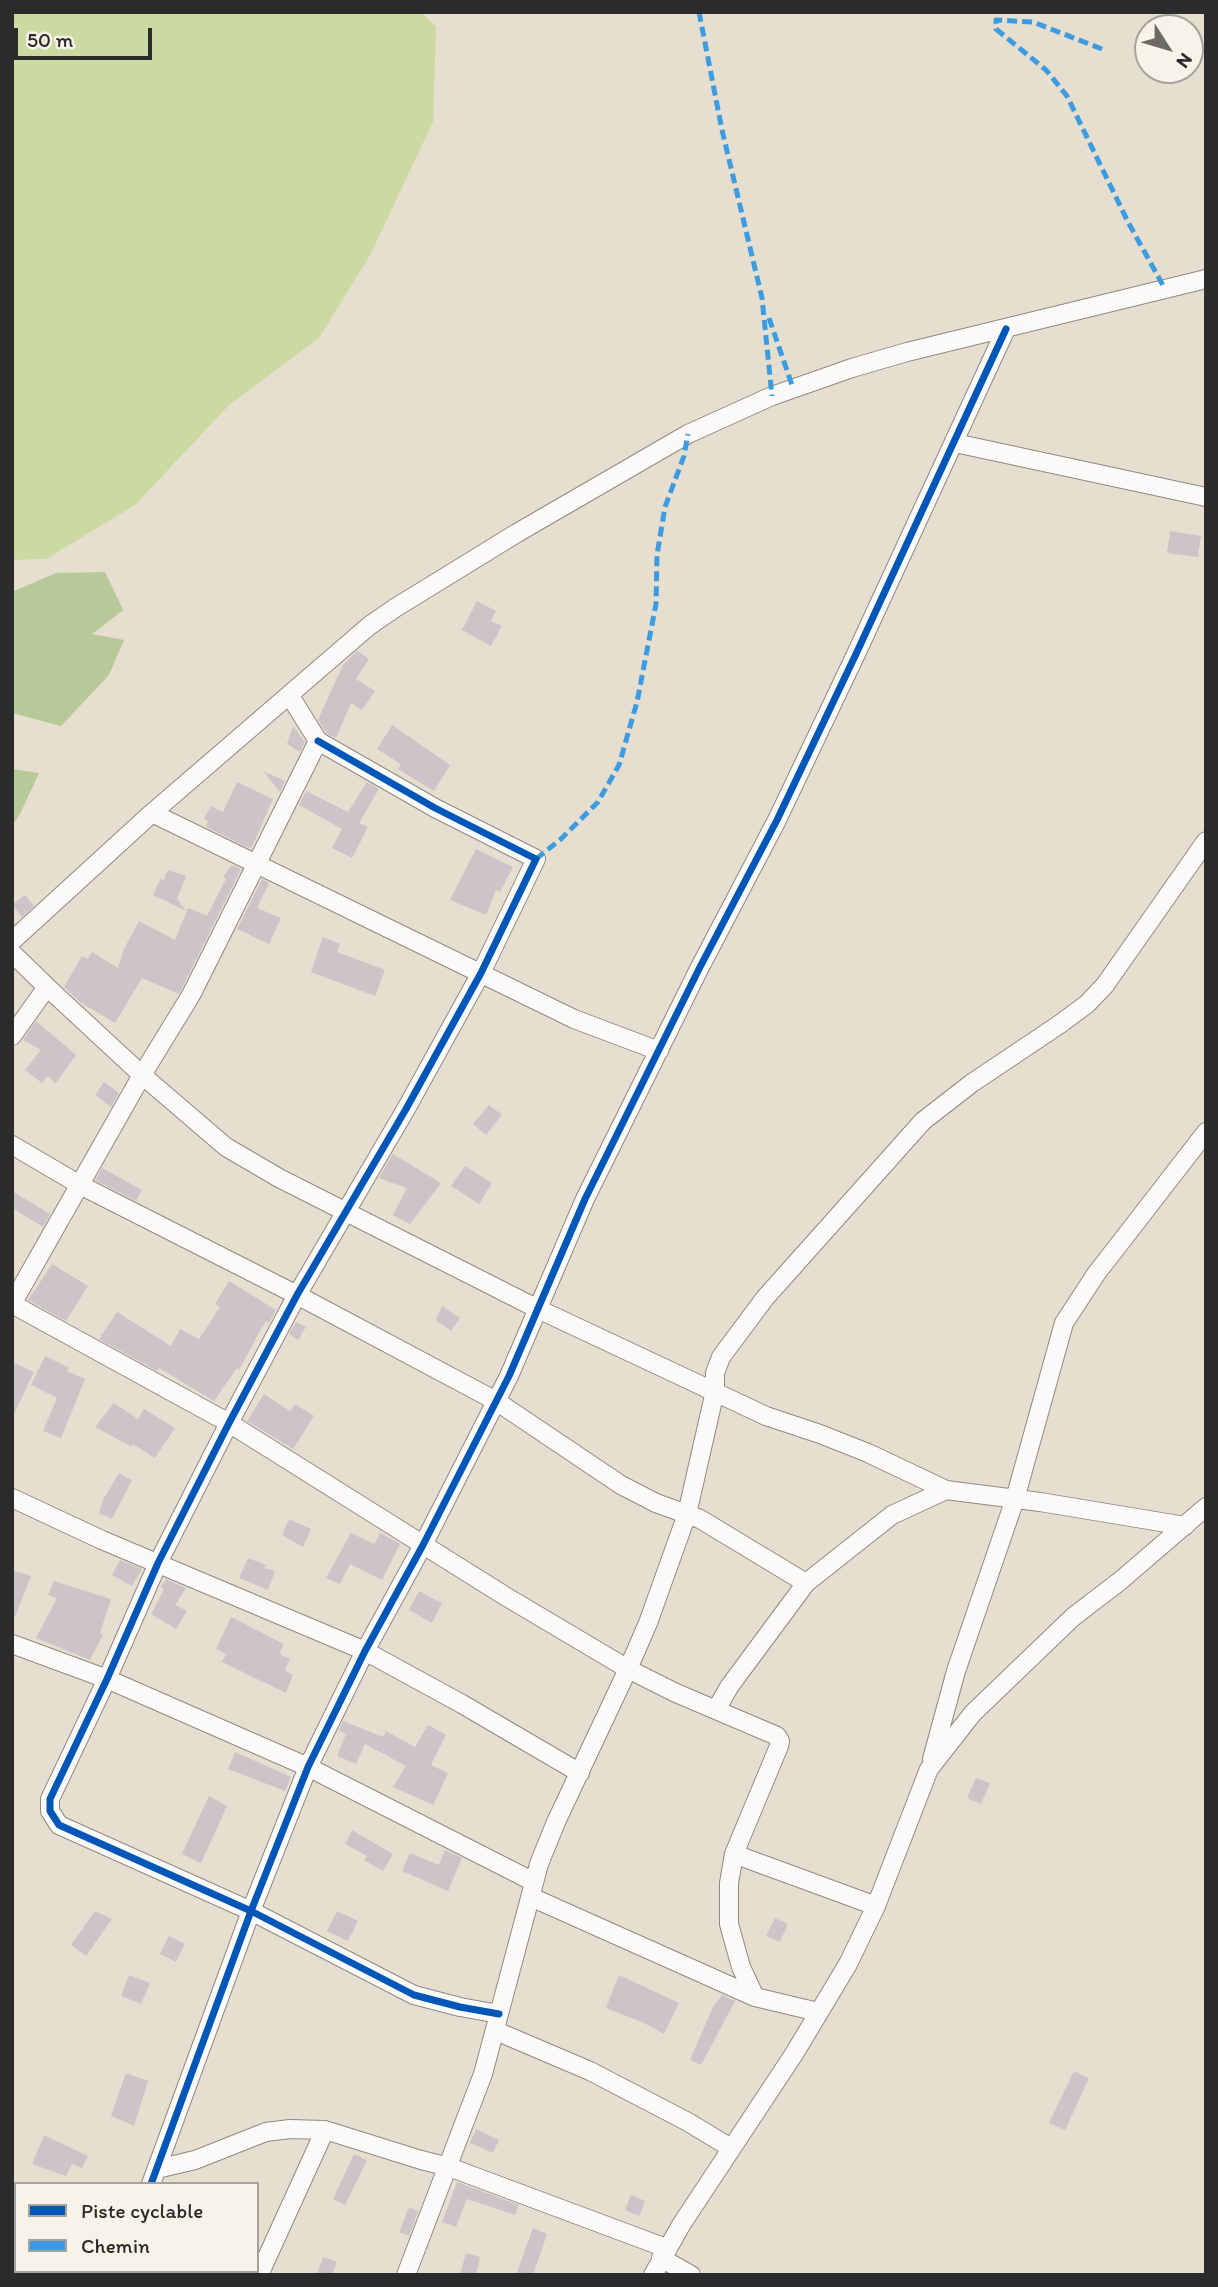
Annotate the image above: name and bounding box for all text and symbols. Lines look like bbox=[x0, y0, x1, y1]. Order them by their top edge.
scale bar bbox=[18, 14, 156, 58]
north arrow bbox=[1134, 14, 1204, 84]
text: 50 m bbox=[27, 27, 73, 52]
text: N bbox=[1172, 49, 1198, 73]
legend bbox=[14, 2182, 259, 2273]
text: Piste cyclable bbox=[81, 2198, 203, 2223]
text: Chemin bbox=[81, 2233, 150, 2258]

